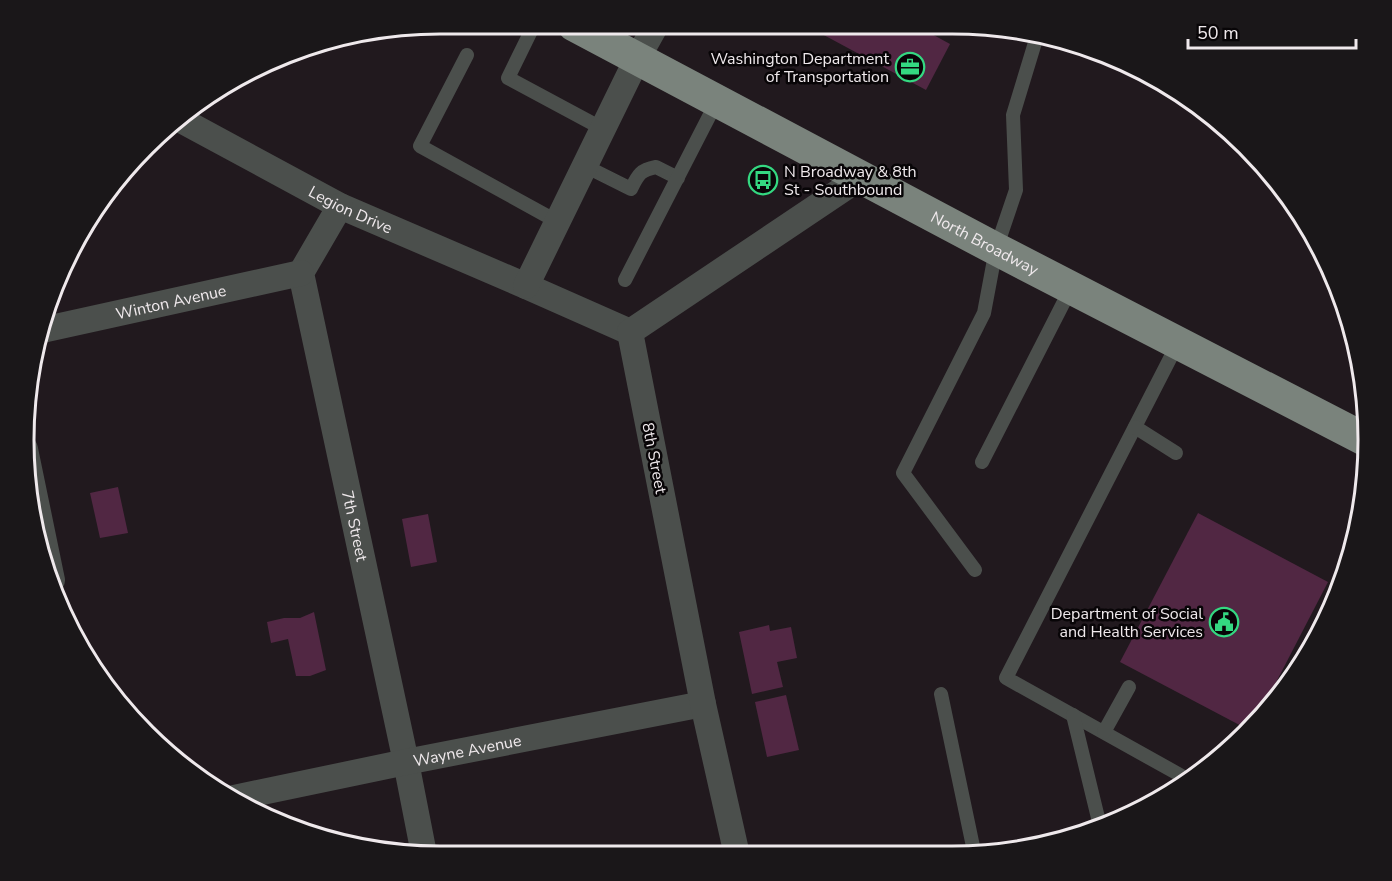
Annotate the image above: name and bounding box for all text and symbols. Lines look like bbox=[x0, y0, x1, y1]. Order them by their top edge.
scale bar bbox=[1188, 12, 1356, 50]
text: 50 m bbox=[1197, 21, 1239, 45]
place label: Washington Department of Transportation bbox=[710, 48, 889, 88]
office icon: Washington Department of Transportation bbox=[894, 51, 926, 83]
place label: N Broadway & 8th St - Southbound bbox=[784, 161, 917, 201]
bus stop icon: N Broadway & 8th St - Southbound bbox=[747, 164, 779, 196]
street label: Legion Drive bbox=[304, 181, 396, 239]
street label: North Broadway bbox=[927, 206, 1043, 281]
street label: Winton Avenue bbox=[114, 280, 228, 325]
street label: 8th Street bbox=[636, 421, 672, 496]
street label: 7th Street bbox=[336, 488, 373, 564]
place label: Department of Social and Health Services bbox=[1051, 603, 1203, 643]
public building icon: Department of Social and Health Services bbox=[1208, 606, 1240, 638]
street label: Wayne Avenue bbox=[411, 730, 523, 772]

